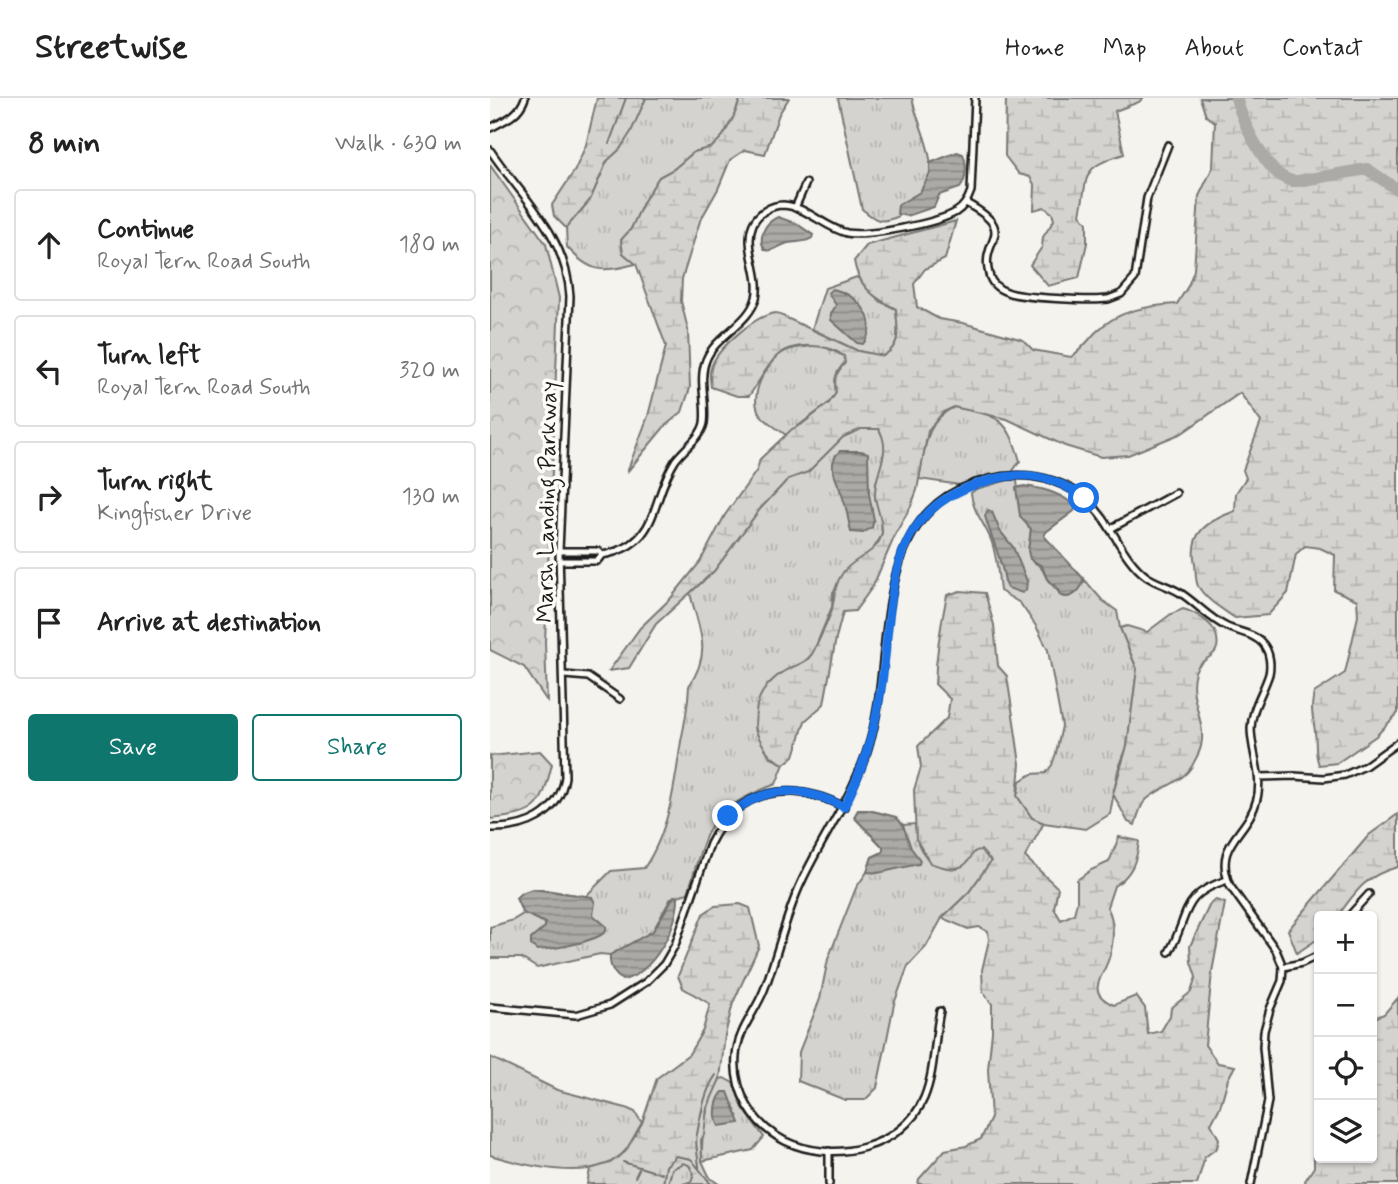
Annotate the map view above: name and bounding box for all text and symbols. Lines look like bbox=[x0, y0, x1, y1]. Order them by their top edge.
text: Streetwise bbox=[35, 26, 188, 70]
text: Home bbox=[1005, 33, 1065, 64]
text: Map bbox=[1103, 33, 1147, 64]
text: About bbox=[1185, 33, 1244, 64]
text: Contact bbox=[1282, 33, 1363, 64]
text: 8 min bbox=[28, 124, 101, 163]
text: Walk · 630 m bbox=[335, 129, 462, 159]
text: Continue bbox=[97, 213, 194, 247]
icon: ahead bbox=[30, 226, 68, 264]
text: 180 m bbox=[399, 230, 460, 260]
text: Royal Tern Road South bbox=[97, 247, 311, 277]
text: Turn left bbox=[97, 339, 201, 373]
icon: left bbox=[30, 352, 68, 390]
text: 320 m bbox=[399, 356, 460, 386]
text: Royal Tern Road South bbox=[97, 373, 311, 403]
street label: Marsh Landing Parkway bbox=[531, 381, 567, 623]
text: Turn right bbox=[97, 465, 213, 499]
icon: right bbox=[30, 478, 68, 516]
text: 130 m bbox=[402, 482, 460, 512]
route start bbox=[1068, 482, 1099, 513]
text: Kingfisher Drive bbox=[97, 499, 252, 529]
icon: arrive bbox=[30, 604, 68, 642]
text: Arrive at destination bbox=[97, 606, 321, 640]
button: Save bbox=[28, 714, 238, 781]
button: Share bbox=[252, 714, 462, 781]
route end bbox=[712, 800, 743, 831]
map controls bbox=[1314, 911, 1377, 1163]
button: + bbox=[1314, 911, 1377, 974]
button: − bbox=[1314, 974, 1377, 1037]
button: locate bbox=[1314, 1037, 1377, 1100]
button: layers bbox=[1314, 1100, 1377, 1163]

